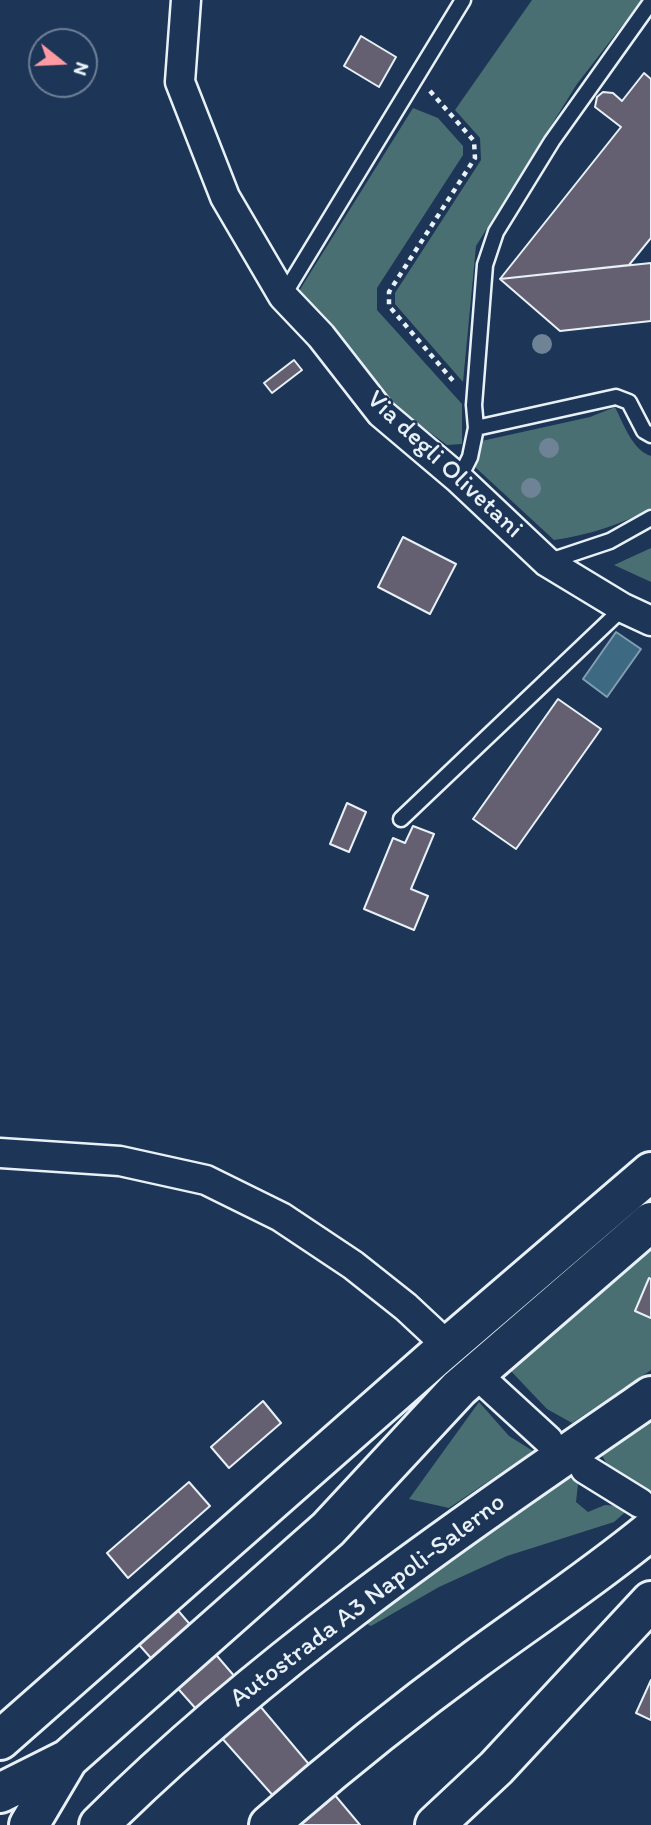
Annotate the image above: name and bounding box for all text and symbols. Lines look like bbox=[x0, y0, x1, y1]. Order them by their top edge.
north arrow bbox=[28, 28, 98, 98]
text: N bbox=[69, 59, 94, 79]
street label: Via degli Olivetani bbox=[359, 385, 529, 545]
street label: Autostrada A3 Napoli-Salerno bbox=[224, 1487, 512, 1715]

